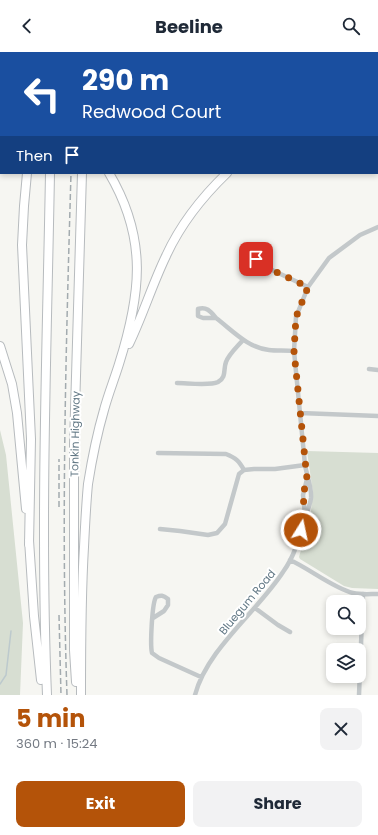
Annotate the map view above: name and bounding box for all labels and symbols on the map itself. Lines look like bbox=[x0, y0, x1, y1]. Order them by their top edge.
pin bbox=[239, 242, 273, 276]
street label: Tonkin Highway bbox=[66, 390, 84, 477]
position arrow bbox=[280, 509, 322, 551]
street label: Bluegum Road bbox=[215, 566, 279, 638]

